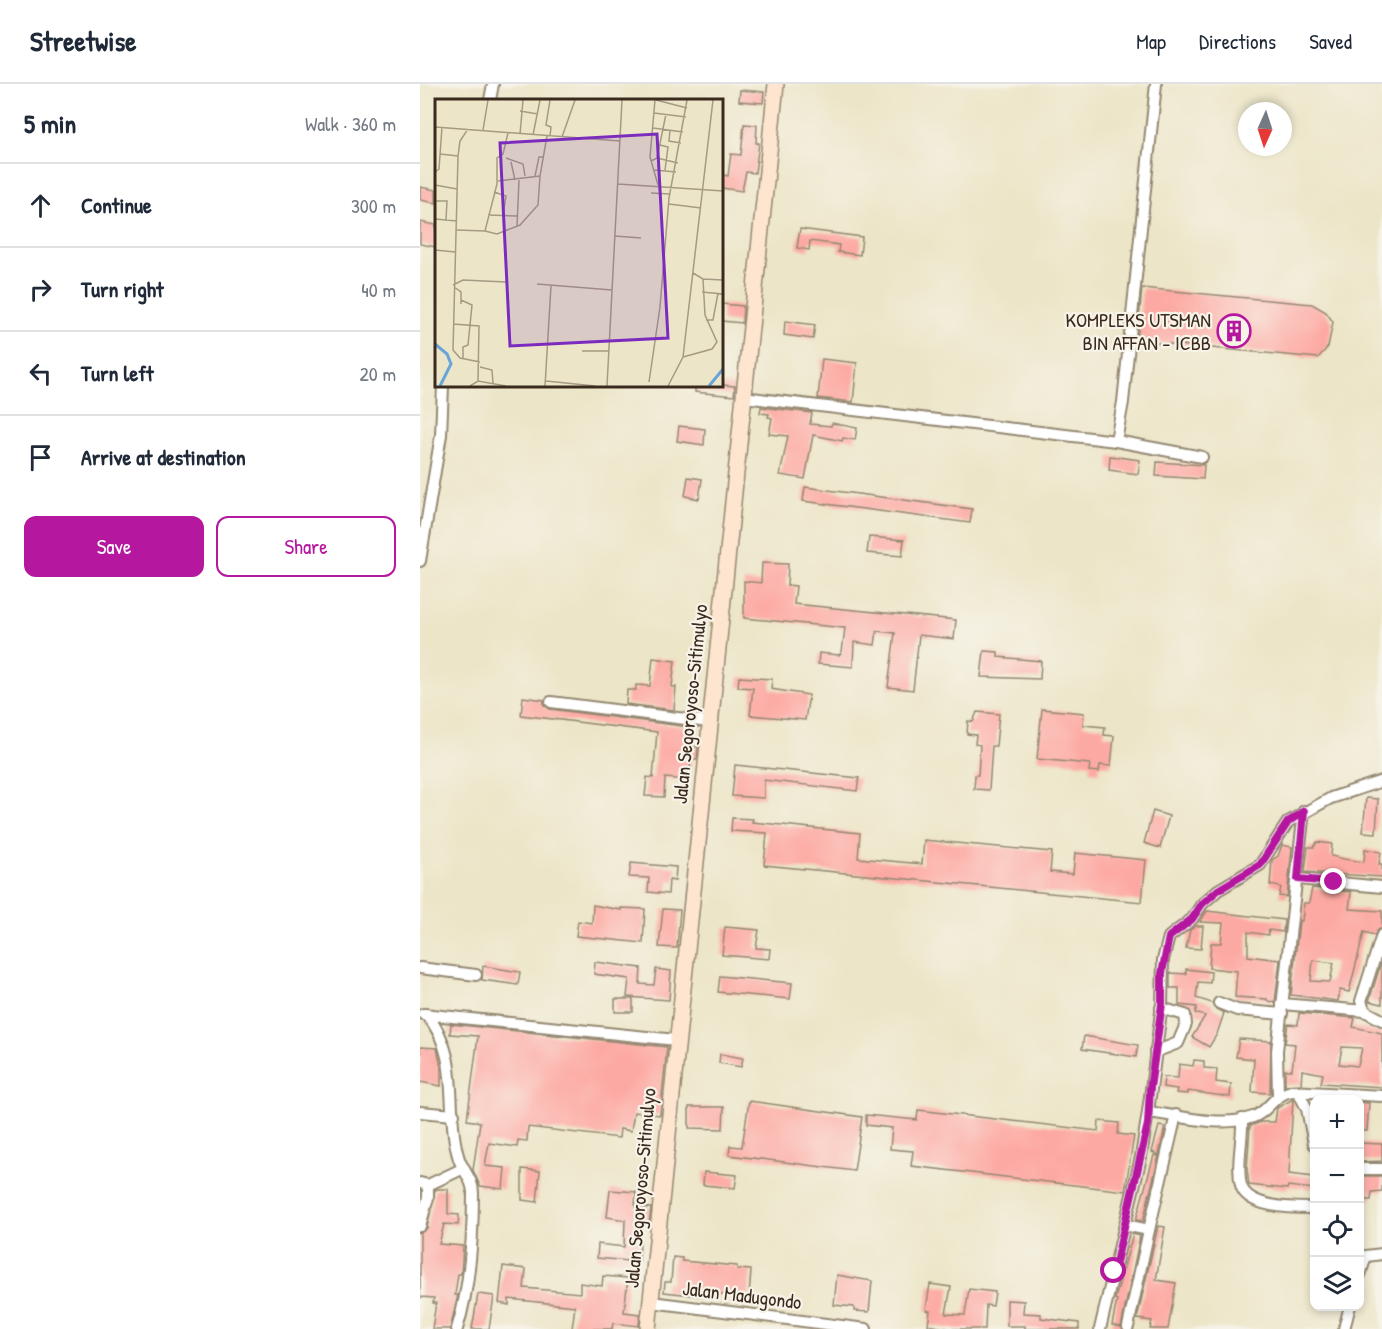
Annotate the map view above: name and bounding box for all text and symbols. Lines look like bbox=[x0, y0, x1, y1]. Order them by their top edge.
text: Streetwise bbox=[30, 22, 136, 60]
text: Map bbox=[1136, 27, 1166, 56]
text: Directions bbox=[1199, 27, 1276, 56]
text: Saved bbox=[1309, 27, 1352, 56]
inset map bbox=[435, 99, 723, 387]
north arrow bbox=[1238, 102, 1292, 156]
text: 5 min bbox=[24, 106, 76, 141]
text: Walk · 360 m bbox=[305, 110, 396, 137]
icon: ahead bbox=[24, 189, 57, 222]
text: Continue bbox=[81, 190, 152, 220]
text: 300 m bbox=[351, 192, 396, 219]
icon: right bbox=[24, 273, 57, 306]
text: Turn right bbox=[81, 274, 164, 304]
text: 40 m bbox=[361, 276, 396, 303]
place label: KOMPLEKS UTSMAN BIN AFFAN - ICBB bbox=[1066, 306, 1211, 356]
building icon: KOMPLEKS UTSMAN BIN AFFAN - ICBB bbox=[1216, 313, 1252, 349]
icon: left bbox=[24, 357, 57, 390]
text: Turn left bbox=[81, 358, 154, 388]
text: 20 m bbox=[359, 360, 396, 387]
icon: arrive bbox=[24, 441, 57, 474]
text: Arrive at destination bbox=[81, 442, 246, 472]
button: Save bbox=[24, 516, 204, 577]
button: Share bbox=[216, 516, 396, 577]
street label: Jalan Segoroyoso-Sitimulyo bbox=[666, 603, 713, 805]
route end bbox=[1320, 868, 1346, 894]
street label: Jalan Segoroyoso-Sitimulyo bbox=[617, 1087, 662, 1289]
map controls bbox=[1310, 1095, 1364, 1311]
button: + bbox=[1310, 1095, 1364, 1149]
button: − bbox=[1310, 1149, 1364, 1203]
button: locate bbox=[1310, 1203, 1364, 1257]
route start bbox=[1100, 1257, 1126, 1283]
button: layers bbox=[1310, 1257, 1364, 1311]
street label: Jalan Madugondo bbox=[681, 1274, 803, 1315]

